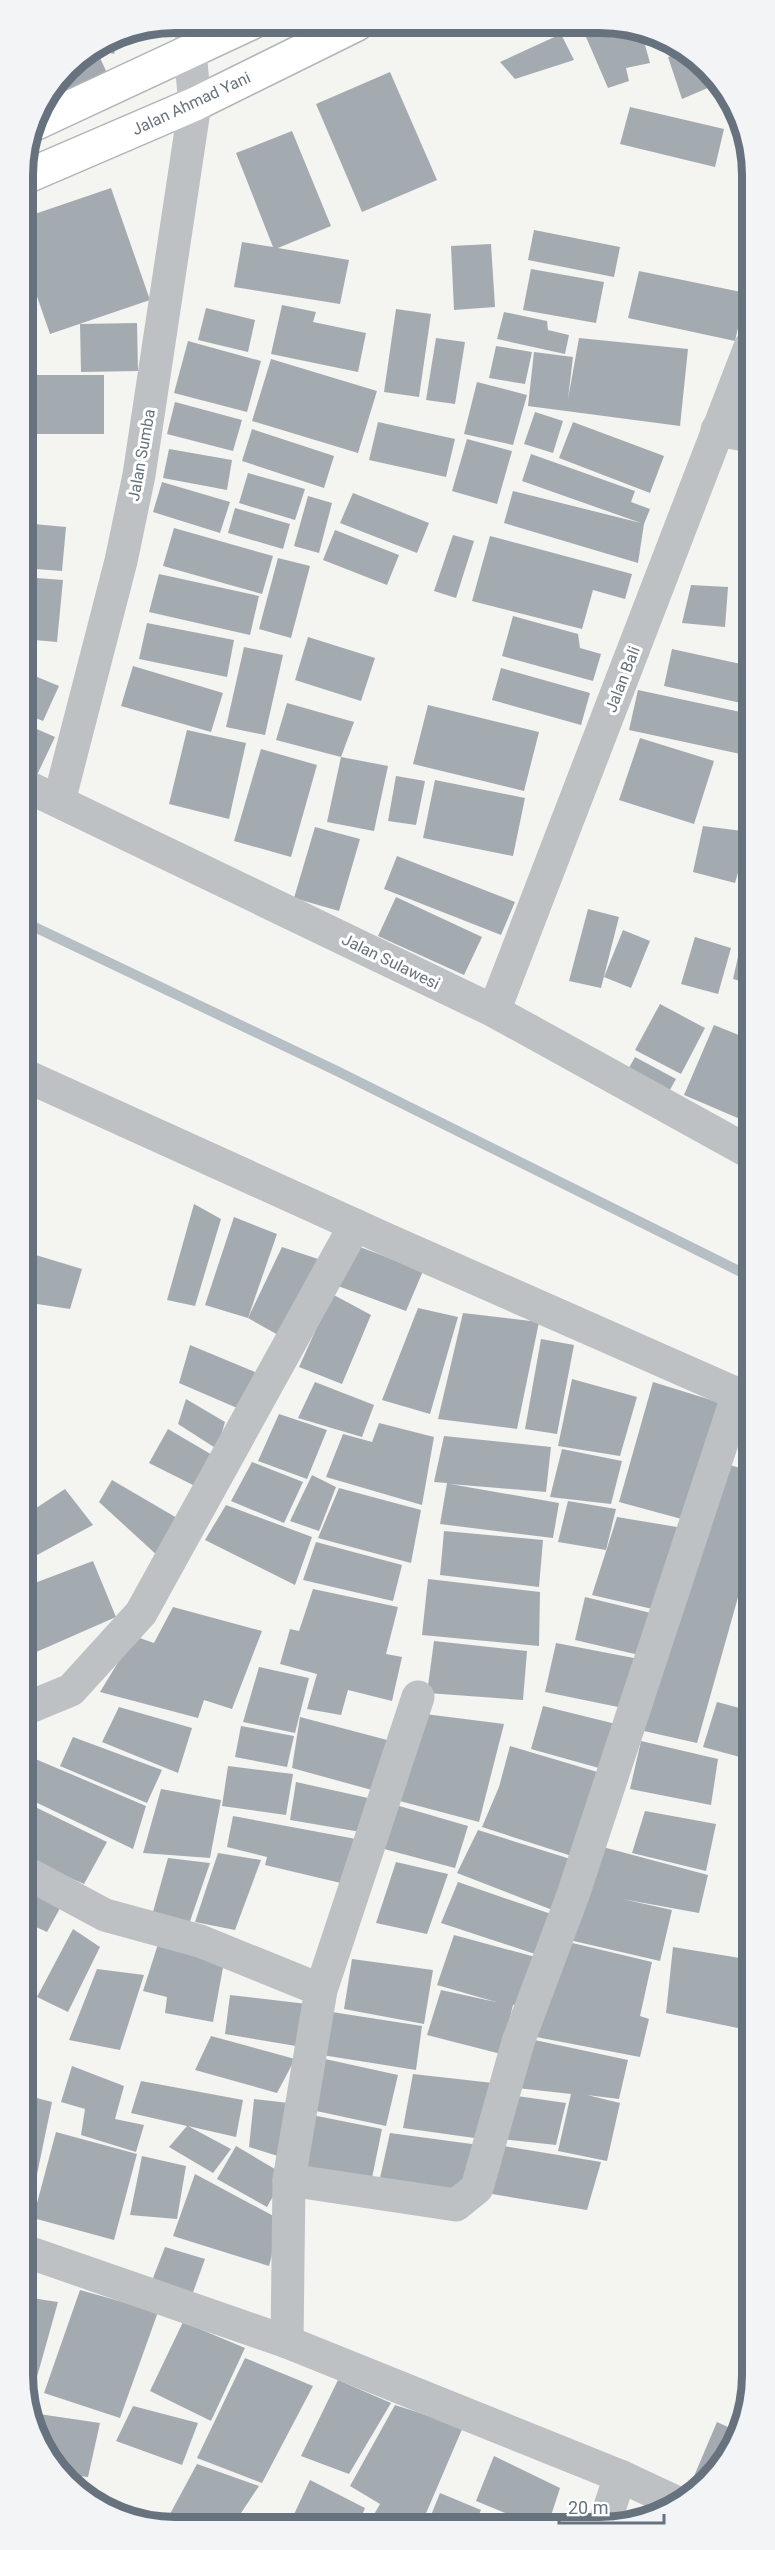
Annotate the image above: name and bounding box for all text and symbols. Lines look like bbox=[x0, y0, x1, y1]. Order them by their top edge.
street label: Jalan Ahmad Yani bbox=[129, 68, 253, 139]
street label: Jalan Sumba bbox=[124, 408, 159, 503]
street label: Jalan Bali bbox=[601, 643, 644, 715]
street label: Jalan Sulawesi bbox=[339, 930, 443, 993]
scale bar bbox=[559, 2487, 664, 2525]
text: 20 m bbox=[568, 2497, 608, 2518]

